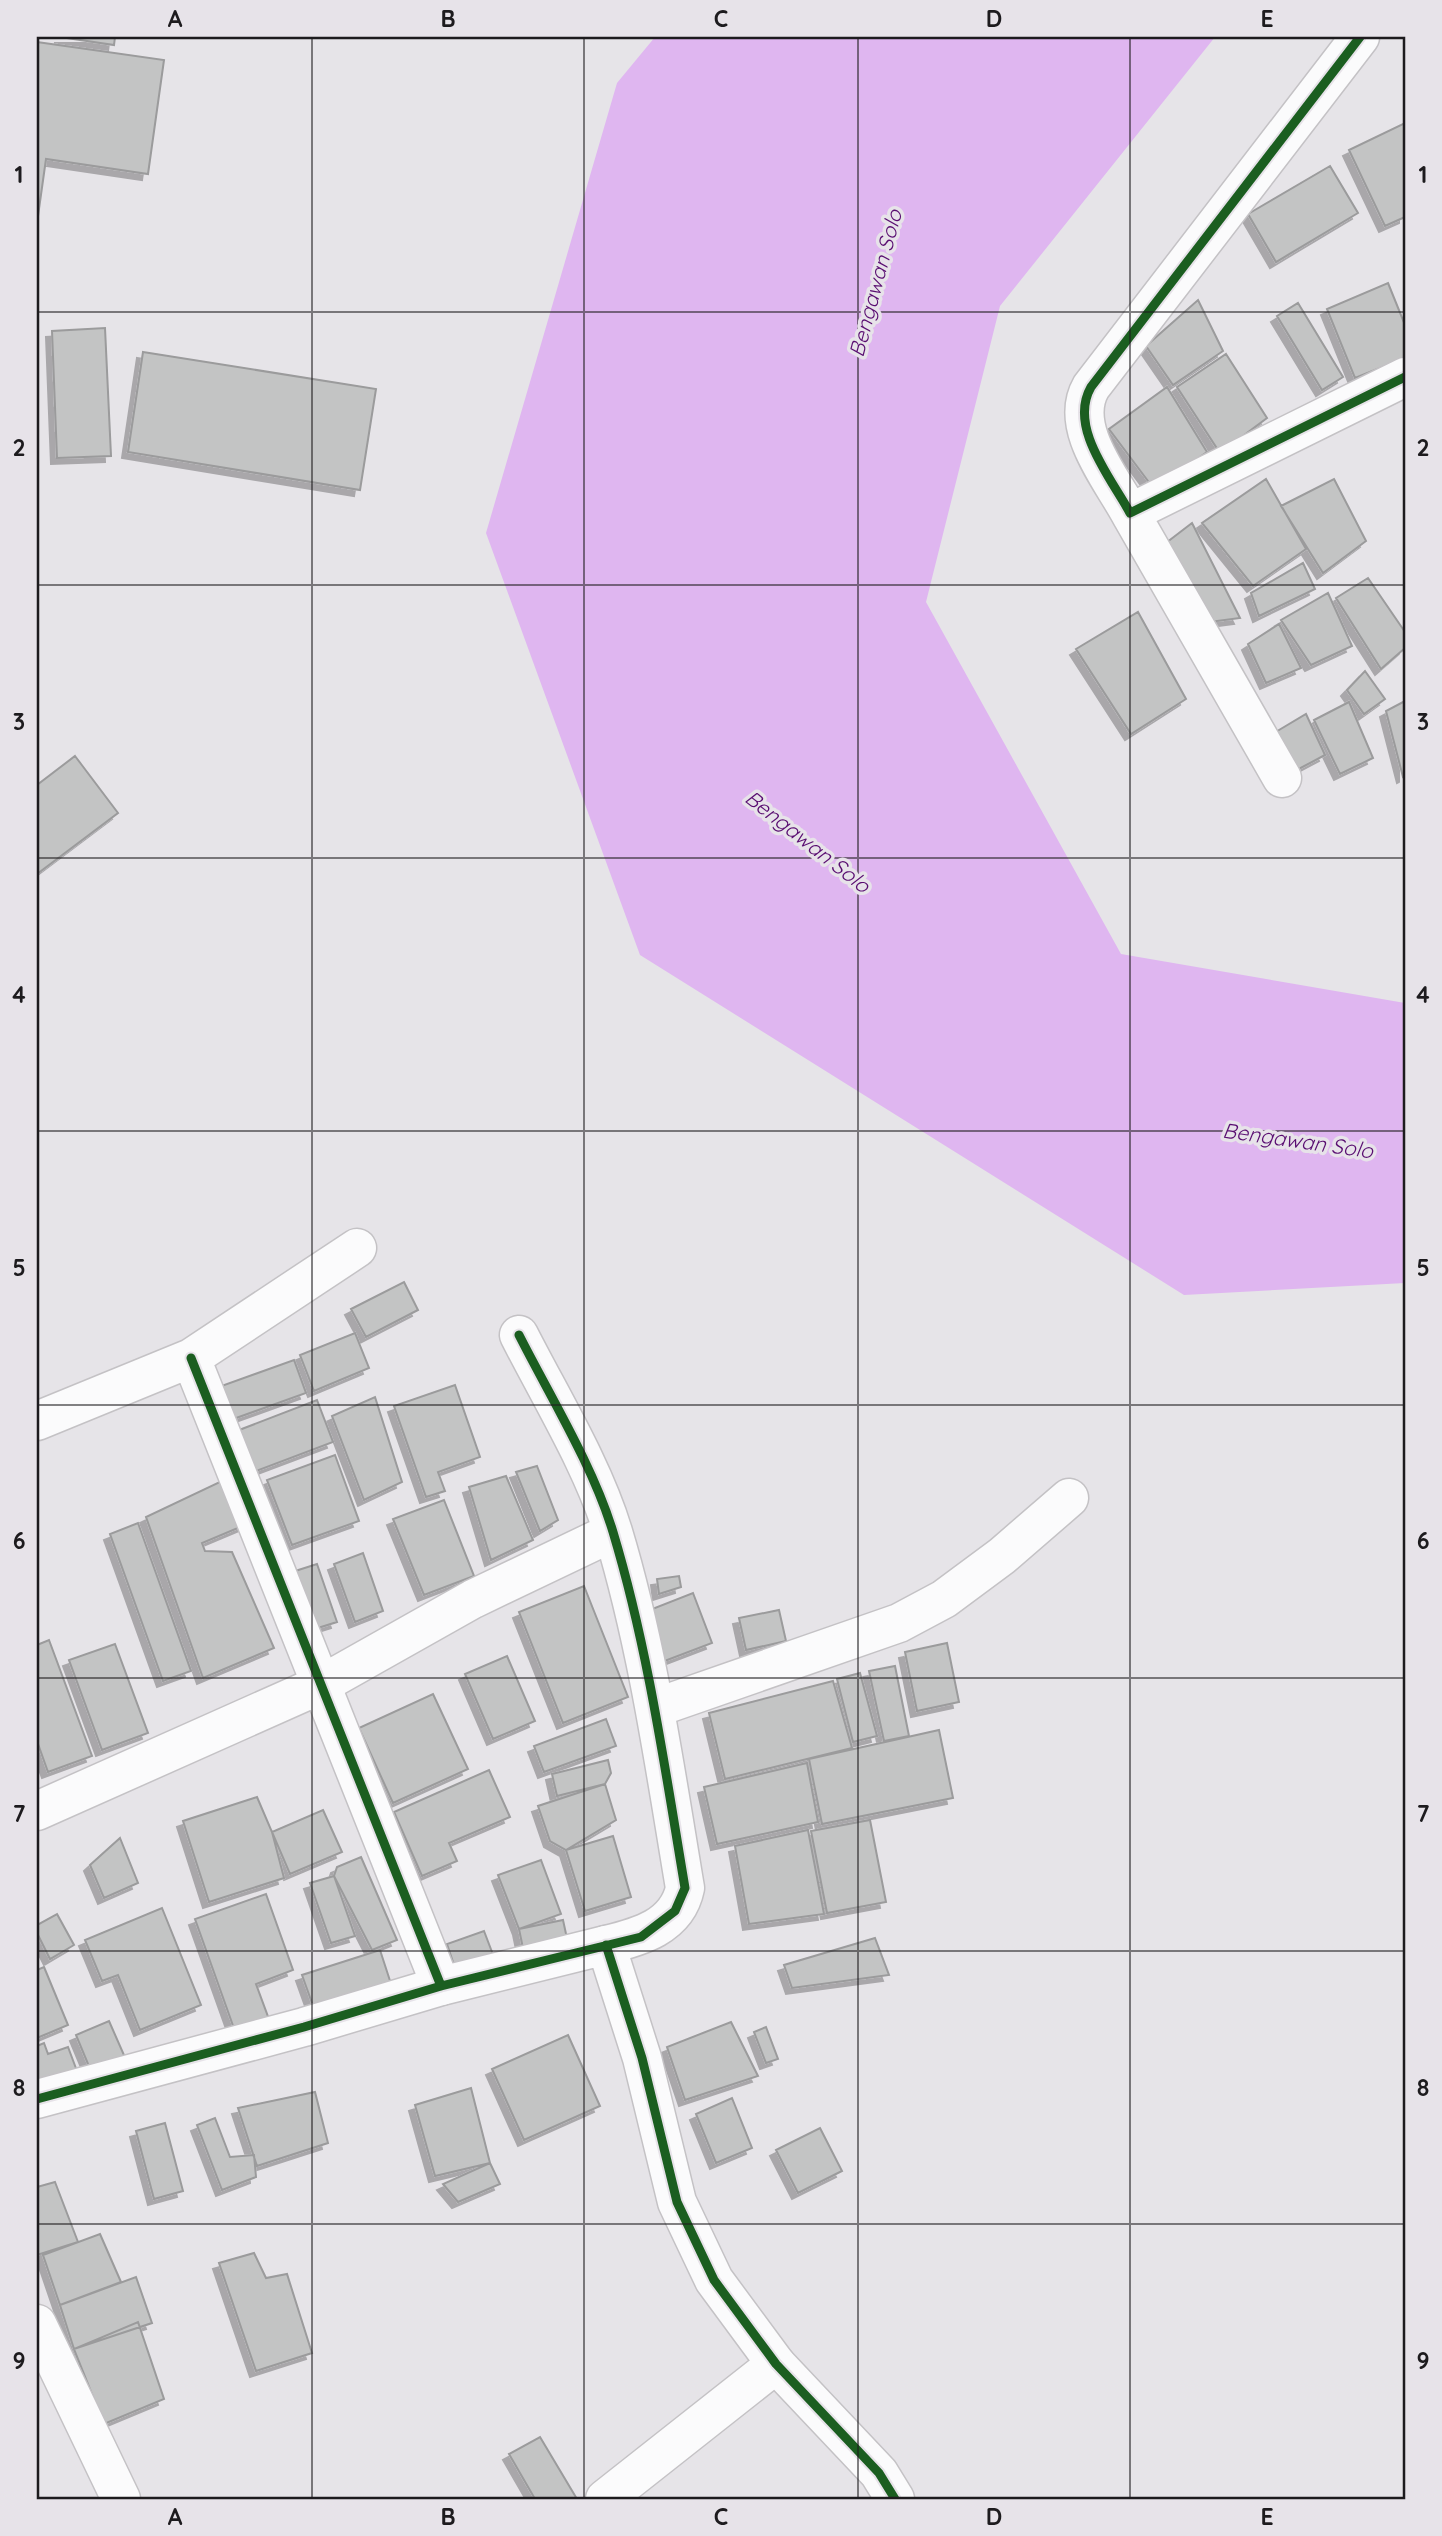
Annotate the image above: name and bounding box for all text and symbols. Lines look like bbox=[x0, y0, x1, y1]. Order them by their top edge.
text: A bbox=[168, 4, 183, 33]
text: B bbox=[440, 4, 456, 33]
text: C bbox=[714, 4, 728, 33]
text: D bbox=[986, 4, 1002, 33]
text: E bbox=[1260, 4, 1274, 33]
text: 1 bbox=[15, 160, 23, 189]
text: 1 bbox=[1419, 160, 1427, 189]
water label: Bengawan Solo bbox=[843, 205, 908, 360]
text: 2 bbox=[12, 433, 26, 462]
text: 2 bbox=[1416, 433, 1430, 462]
text: 3 bbox=[13, 707, 25, 736]
text: 3 bbox=[1417, 707, 1429, 736]
water label: Bengawan Solo bbox=[740, 784, 877, 899]
text: 4 bbox=[12, 980, 26, 1009]
text: 4 bbox=[1416, 980, 1430, 1009]
water label: Bengawan Solo bbox=[1221, 1117, 1376, 1164]
text: 5 bbox=[12, 1253, 26, 1282]
text: 5 bbox=[1416, 1253, 1430, 1282]
text: 6 bbox=[13, 1526, 25, 1555]
text: 6 bbox=[1417, 1526, 1429, 1555]
text: 7 bbox=[13, 1799, 26, 1828]
text: 7 bbox=[1417, 1799, 1430, 1828]
text: 8 bbox=[13, 2073, 25, 2102]
text: 8 bbox=[1417, 2073, 1429, 2102]
text: 9 bbox=[12, 2346, 26, 2375]
text: 9 bbox=[1416, 2346, 1430, 2375]
text: A bbox=[168, 2502, 183, 2531]
text: B bbox=[440, 2502, 456, 2531]
text: C bbox=[714, 2502, 728, 2531]
text: D bbox=[986, 2502, 1002, 2531]
text: E bbox=[1260, 2502, 1274, 2531]

